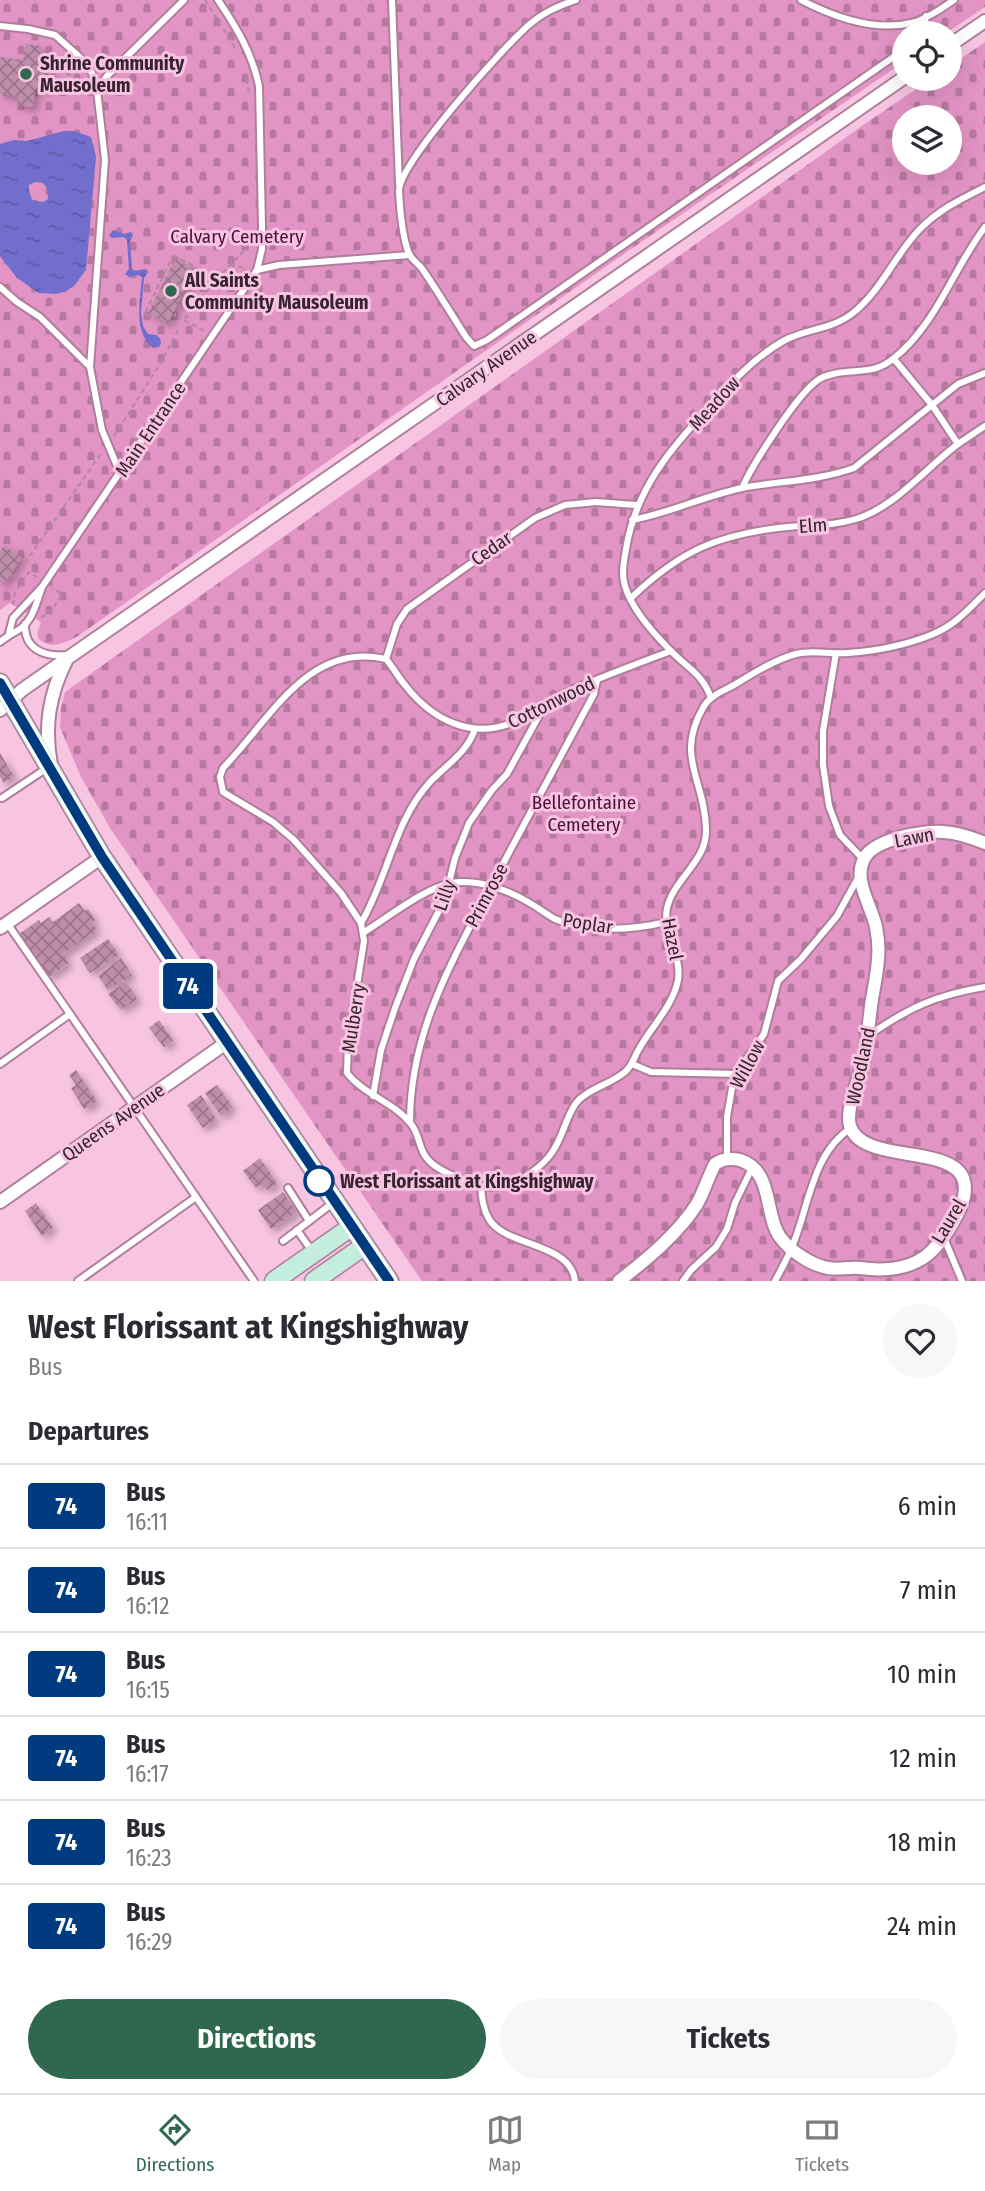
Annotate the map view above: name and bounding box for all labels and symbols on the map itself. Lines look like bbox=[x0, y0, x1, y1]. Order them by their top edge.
place label: Shrine Community Mausoleum bbox=[40, 52, 185, 97]
marker: Shrine Community Mausoleum bbox=[18, 66, 34, 82]
park label: Calvary Cemetery bbox=[170, 225, 304, 248]
place label: All Saints Community Mausoleum bbox=[184, 269, 369, 314]
marker: All Saints Community Mausoleum bbox=[163, 283, 179, 299]
street label: Calvary Avenue bbox=[432, 325, 541, 412]
street label: Meadow bbox=[684, 371, 745, 435]
street label: Main Entrance bbox=[110, 377, 191, 481]
street label: Elm bbox=[798, 513, 828, 538]
street label: Cedar bbox=[466, 526, 517, 571]
street label: Cottonwood bbox=[504, 671, 599, 733]
park label: Bellefontaine Cemetery bbox=[532, 791, 636, 836]
street label: Lawn bbox=[892, 822, 936, 853]
street label: Primrose bbox=[460, 859, 513, 931]
street label: Lilly bbox=[428, 876, 461, 914]
street label: Poplar bbox=[561, 908, 615, 939]
street label: Hazel bbox=[657, 916, 688, 962]
line badge: 74 bbox=[156, 963, 220, 1009]
street label: Mulberry bbox=[337, 981, 370, 1054]
street label: Woodland bbox=[841, 1025, 880, 1107]
street label: Willow bbox=[725, 1036, 770, 1092]
street label: Queens Avenue bbox=[57, 1078, 169, 1166]
marker: West Florissant at Kingshighway bbox=[304, 1166, 334, 1196]
place label: West Florissant at Kingshighway bbox=[340, 1170, 595, 1193]
street label: Laurel bbox=[926, 1195, 971, 1248]

